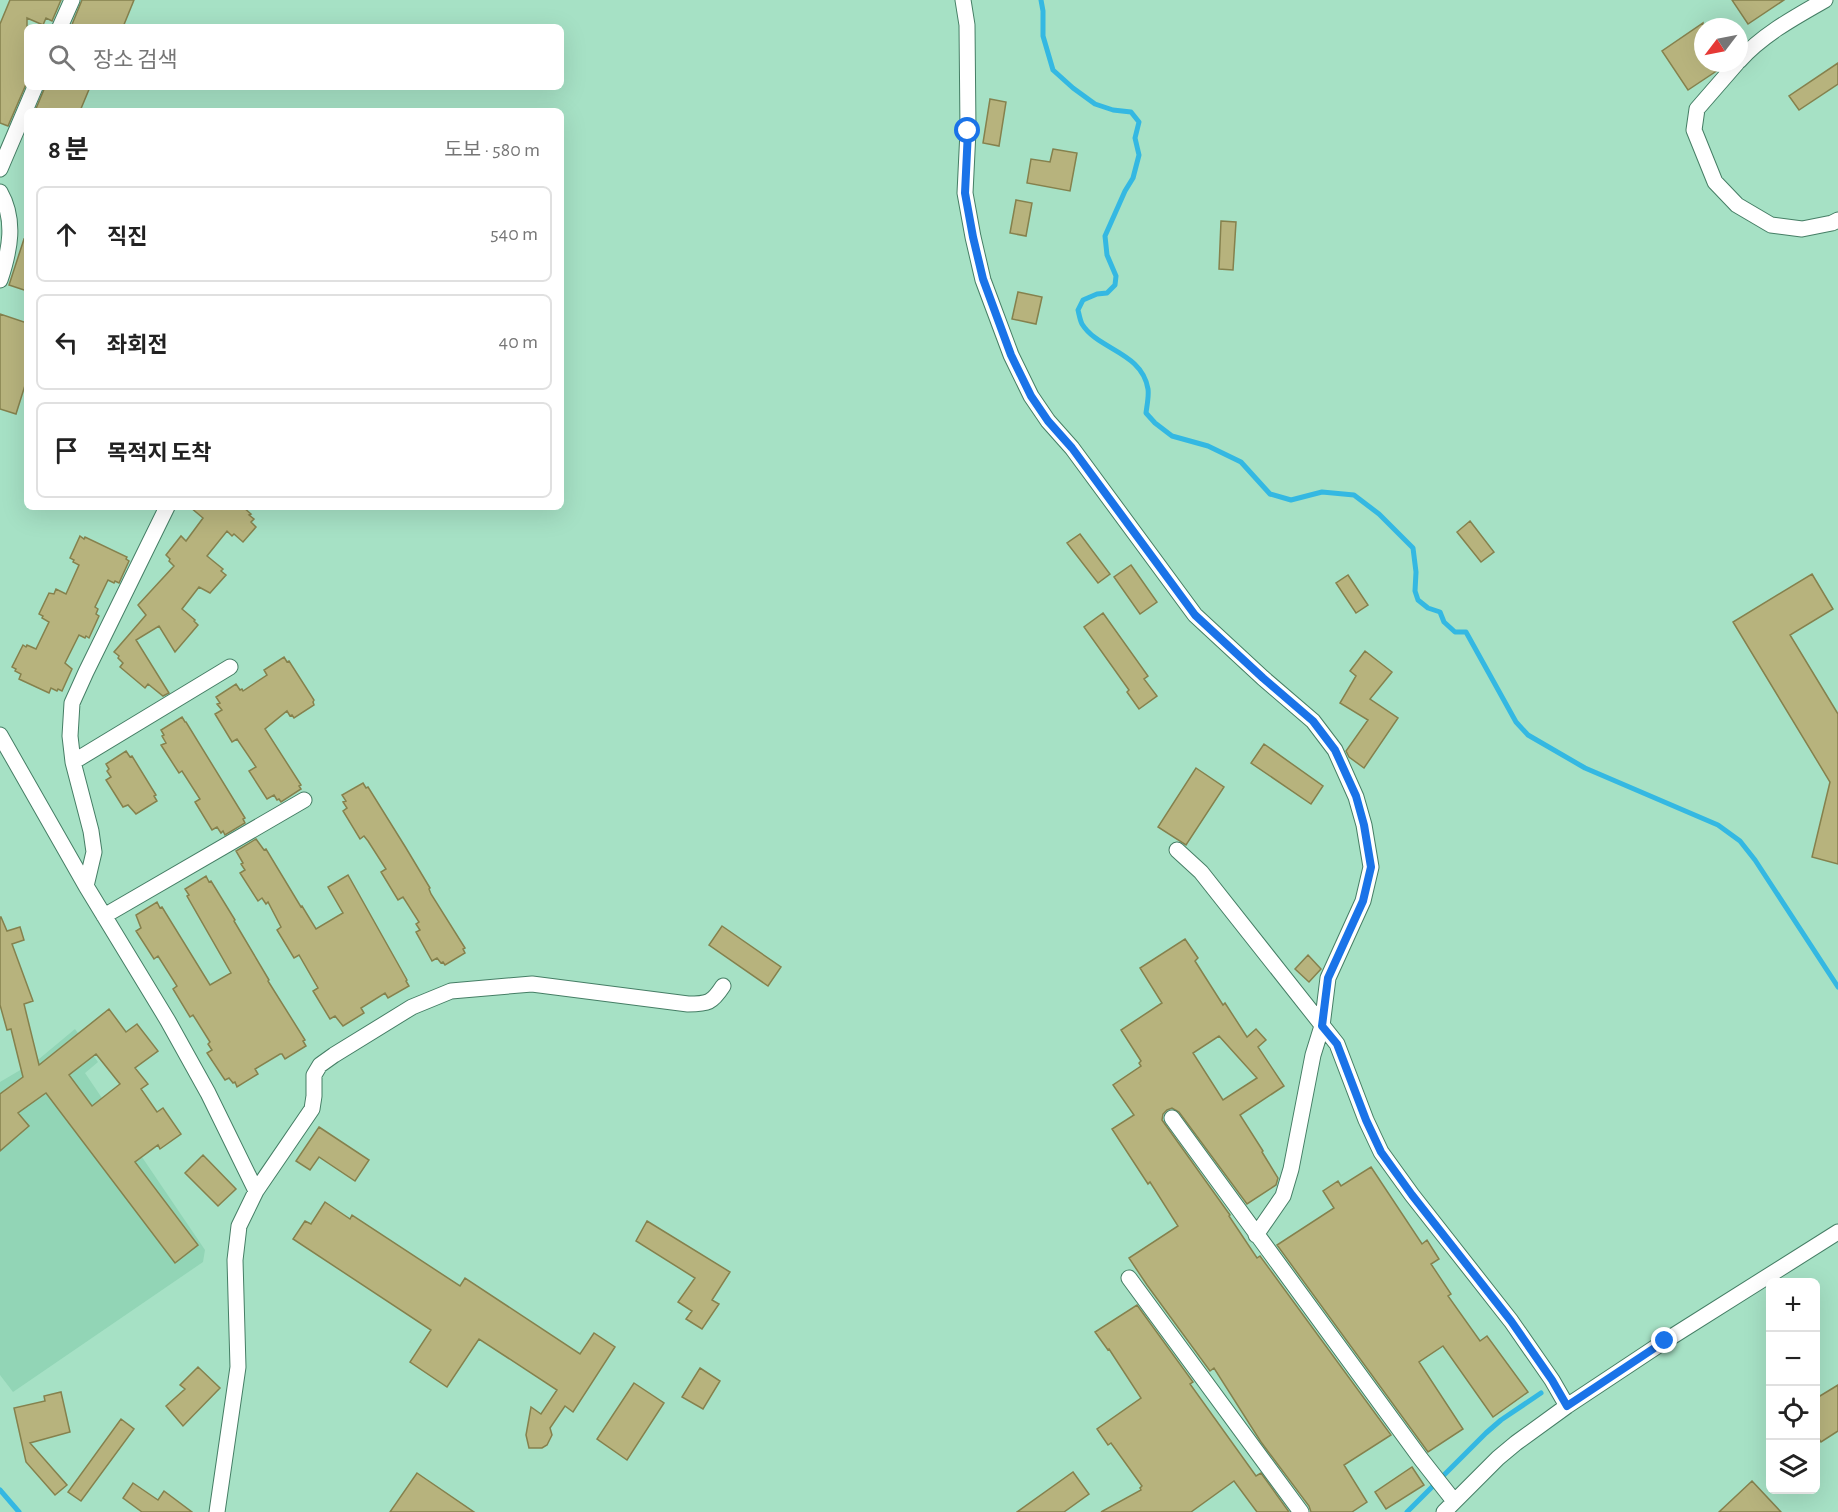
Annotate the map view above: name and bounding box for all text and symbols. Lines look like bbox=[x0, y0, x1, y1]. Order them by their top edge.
north arrow bbox=[1694, 18, 1748, 72]
search box bbox=[24, 24, 564, 90]
icon: search bbox=[45, 41, 78, 74]
text: 장소 검색 bbox=[93, 49, 178, 71]
route start bbox=[954, 117, 980, 143]
text: 8 분 bbox=[48, 137, 89, 163]
text: 도보 · 580 m bbox=[444, 140, 540, 160]
icon: ahead bbox=[50, 218, 83, 251]
text: 540 m bbox=[490, 224, 538, 244]
text: 직진 bbox=[107, 226, 147, 248]
icon: left bbox=[50, 326, 83, 359]
text: 40 m bbox=[499, 332, 538, 352]
text: 좌회전 bbox=[107, 334, 168, 356]
icon: arrive bbox=[50, 434, 83, 467]
text: 목적지 도착 bbox=[107, 442, 212, 464]
map controls bbox=[1766, 1278, 1820, 1494]
button: + bbox=[1766, 1278, 1820, 1332]
route end bbox=[1651, 1327, 1677, 1353]
button: − bbox=[1766, 1332, 1820, 1386]
button: locate bbox=[1766, 1386, 1820, 1440]
button: layers bbox=[1766, 1440, 1820, 1494]

